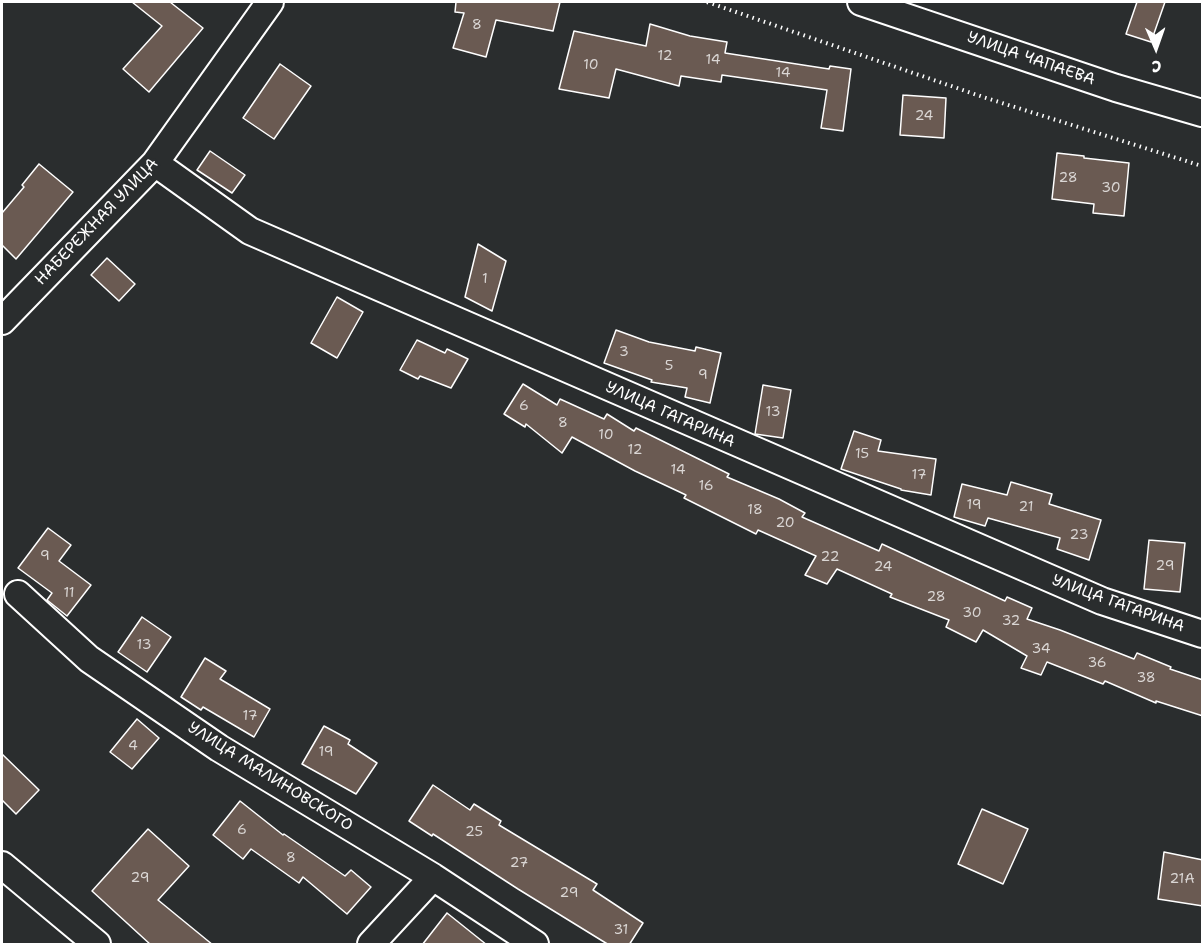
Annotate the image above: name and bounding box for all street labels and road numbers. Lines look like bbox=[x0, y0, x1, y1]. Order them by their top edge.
street label: УЛИЦА ЧАПАЕВА bbox=[964, 28, 1098, 90]
street label: НАБЕРЕЖНАЯ УЛИЦА bbox=[31, 155, 163, 289]
street label: УЛИЦА ГАГАРИНА bbox=[602, 378, 738, 452]
street label: УЛИЦА ГАГАРИНА bbox=[1049, 571, 1187, 637]
street label: УЛИЦА МАЛИНОВСКОГО bbox=[184, 718, 356, 836]

